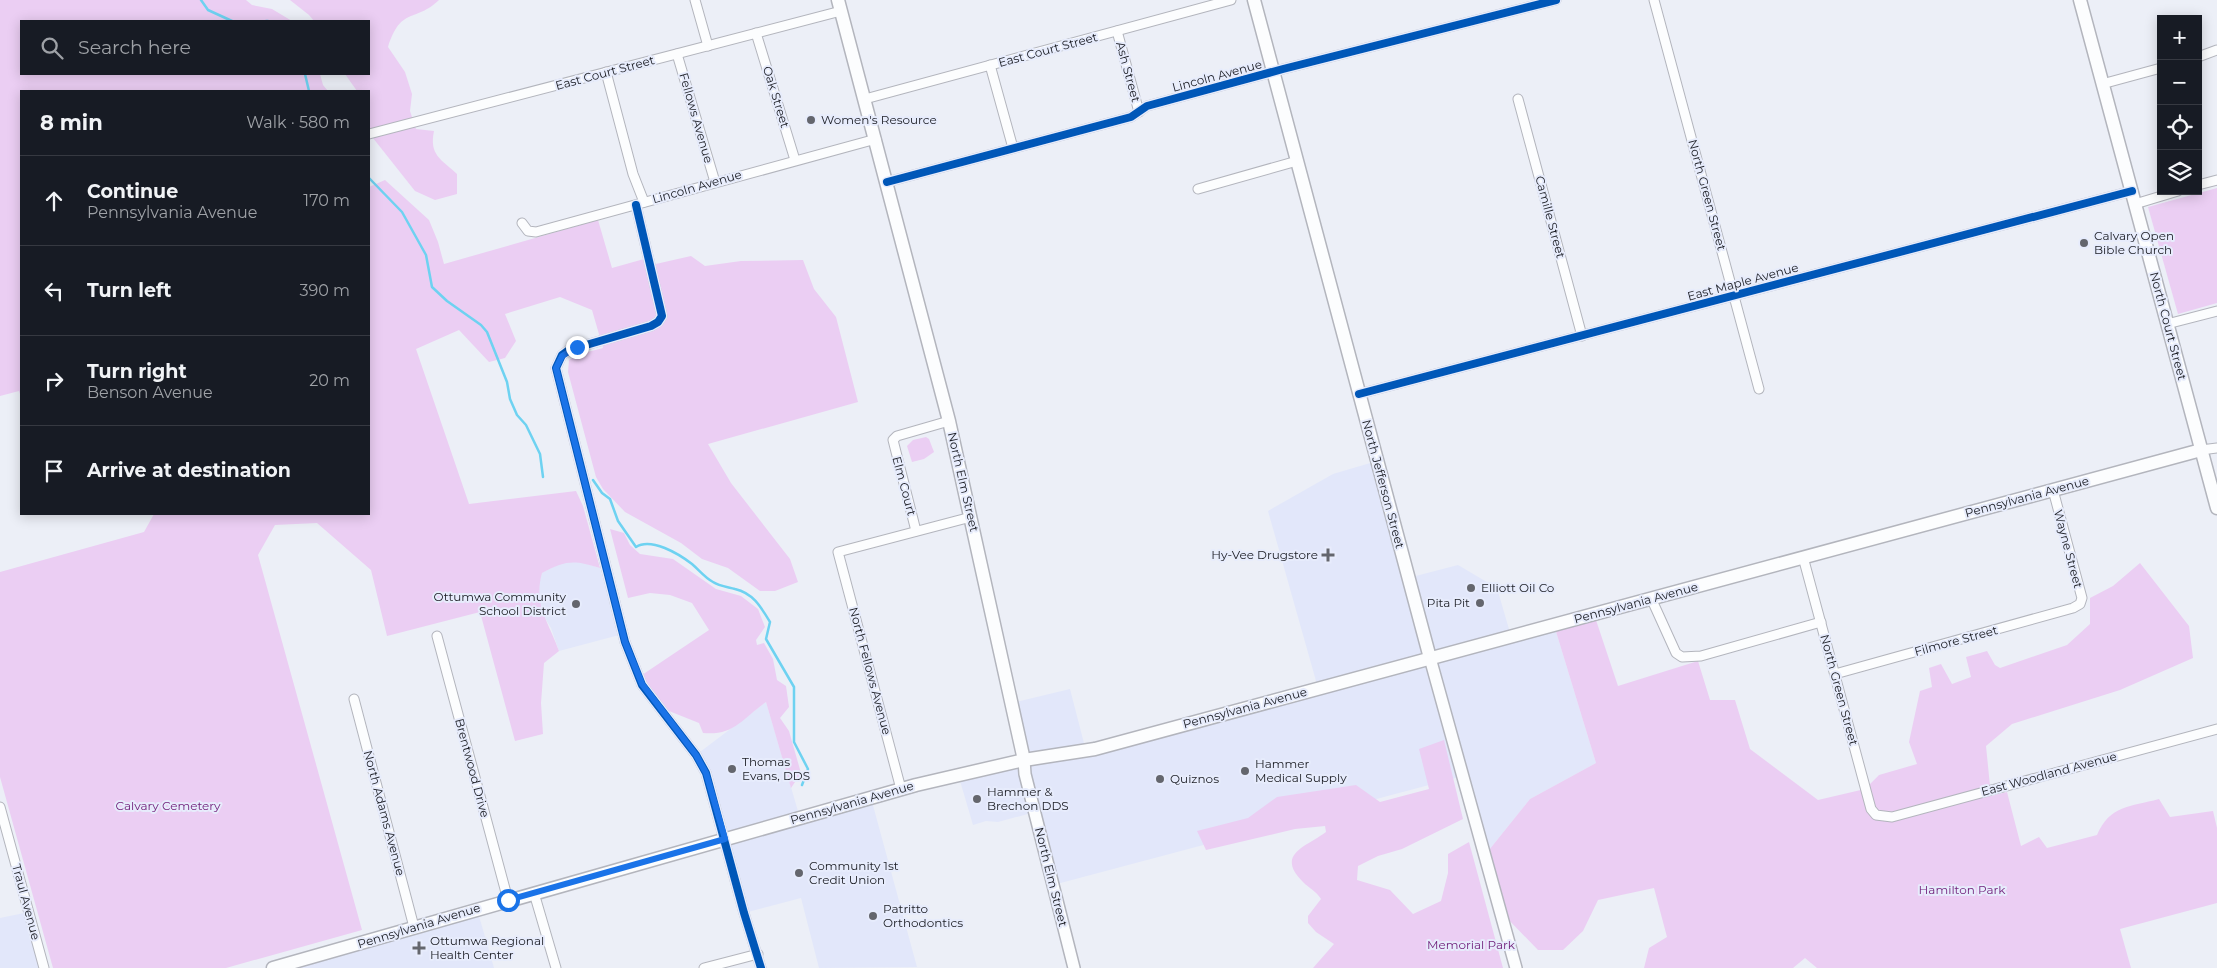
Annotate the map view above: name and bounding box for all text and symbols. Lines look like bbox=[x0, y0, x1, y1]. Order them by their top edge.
map controls bbox=[2157, 15, 2202, 195]
button: + bbox=[2157, 15, 2202, 60]
search box bbox=[20, 20, 370, 75]
street label: East Court Street bbox=[997, 29, 1099, 70]
icon: search bbox=[38, 34, 66, 62]
text: Search here bbox=[78, 36, 191, 59]
street label: Ash Street bbox=[1113, 40, 1144, 104]
street label: East Court Street bbox=[554, 52, 656, 93]
street label: Lincoln Avenue bbox=[1170, 56, 1263, 95]
button: − bbox=[2157, 60, 2202, 105]
street label: Oak Street bbox=[760, 64, 793, 130]
street label: Fellows Avenue bbox=[676, 71, 717, 165]
button: locate bbox=[2157, 105, 2202, 150]
text: 8 min bbox=[40, 110, 103, 135]
place label: Women's Resource bbox=[821, 112, 937, 127]
text: Walk · 580 m bbox=[246, 113, 350, 132]
marker: Women's Resource bbox=[805, 114, 817, 126]
street label: North Green Street bbox=[1685, 138, 1730, 252]
button: layers bbox=[2157, 150, 2202, 195]
street label: Lincoln Avenue bbox=[650, 167, 743, 206]
street label: Camille Street bbox=[1532, 174, 1569, 260]
text: Continue bbox=[87, 180, 178, 203]
icon: ahead bbox=[40, 187, 68, 215]
text: 170 m bbox=[303, 191, 350, 210]
text: Pennsylvania Avenue bbox=[87, 203, 257, 222]
place label: Calvary Open Bible Church bbox=[2094, 228, 2174, 257]
marker: Calvary Open Bible Church bbox=[2078, 237, 2090, 249]
street label: East Maple Avenue bbox=[1686, 259, 1800, 304]
street label: North Court Street bbox=[2147, 270, 2190, 382]
icon: left bbox=[40, 277, 68, 305]
text: Turn left bbox=[87, 279, 172, 302]
text: 390 m bbox=[299, 281, 350, 300]
route end bbox=[566, 336, 589, 359]
text: Turn right bbox=[87, 360, 187, 383]
icon: right bbox=[40, 367, 68, 395]
text: 20 m bbox=[309, 371, 350, 390]
text: Benson Avenue bbox=[87, 383, 213, 402]
street label: North Jefferson Street bbox=[1359, 418, 1408, 550]
street label: North Elm Street bbox=[945, 431, 982, 533]
street label: Elm Court bbox=[889, 455, 920, 517]
icon: arrive bbox=[40, 457, 68, 485]
text: Arrive at destination bbox=[87, 459, 291, 482]
street label: Pennsylvania Avenue bbox=[1963, 473, 2091, 520]
street label: Wayne Street bbox=[2051, 508, 2086, 590]
place label: Hy-Vee Drugstore bbox=[1211, 547, 1318, 562]
marker: Hy-Vee Drugstore bbox=[1322, 549, 1334, 561]
street label: Pennsylvania Avenue bbox=[1572, 579, 1700, 626]
place label: Elliott Oil Co bbox=[1481, 580, 1554, 595]
marker: Elliott Oil Co bbox=[1465, 582, 1477, 594]
place label: Ottumwa Community School District bbox=[434, 589, 566, 618]
place label: Pita Pit bbox=[1427, 595, 1470, 610]
marker: Pita Pit bbox=[1474, 597, 1486, 609]
marker: Ottumwa Community School District bbox=[570, 598, 582, 610]
street label: North Fellows Avenue bbox=[846, 605, 895, 736]
street label: Filmore Street bbox=[1913, 622, 1999, 659]
street label: North Green Street bbox=[1817, 633, 1862, 747]
street label: Pennsylvania Avenue bbox=[1181, 684, 1309, 731]
street label: Brentwood Drive bbox=[452, 717, 493, 819]
street label: East Woodland Avenue bbox=[1979, 748, 2118, 799]
street label: North Adams Avenue bbox=[361, 749, 408, 877]
place label: Thomas Evans, DDS bbox=[742, 754, 810, 783]
place label: Hammer Medical Supply bbox=[1255, 756, 1347, 785]
marker: Thomas Evans, DDS bbox=[726, 763, 738, 775]
marker: Hammer Medical Supply bbox=[1239, 765, 1251, 777]
place label: Quiznos bbox=[1170, 771, 1219, 786]
marker: Quiznos bbox=[1154, 773, 1166, 785]
street label: Pennsylvania Avenue bbox=[788, 778, 915, 827]
place label: Hammer & Brechon DDS bbox=[987, 784, 1069, 813]
marker: Hammer & Brechon DDS bbox=[971, 793, 983, 805]
park label: Calvary Cemetery bbox=[115, 798, 221, 813]
street label: North Elm Street bbox=[1032, 826, 1071, 928]
place label: Community 1st Credit Union bbox=[809, 858, 899, 887]
street label: Traul Avenue bbox=[9, 862, 44, 941]
marker: Community 1st Credit Union bbox=[793, 867, 805, 879]
park label: Hamilton Park bbox=[1919, 882, 2006, 897]
route start bbox=[497, 889, 520, 912]
street label: Pennsylvania Avenue bbox=[356, 900, 482, 951]
place label: Patritto Orthodontics bbox=[883, 901, 963, 930]
marker: Patritto Orthodontics bbox=[867, 910, 879, 922]
place label: Ottumwa Regional Health Center bbox=[430, 933, 544, 962]
park label: Memorial Park bbox=[1427, 937, 1516, 952]
marker: Ottumwa Regional Health Center bbox=[412, 941, 426, 955]

